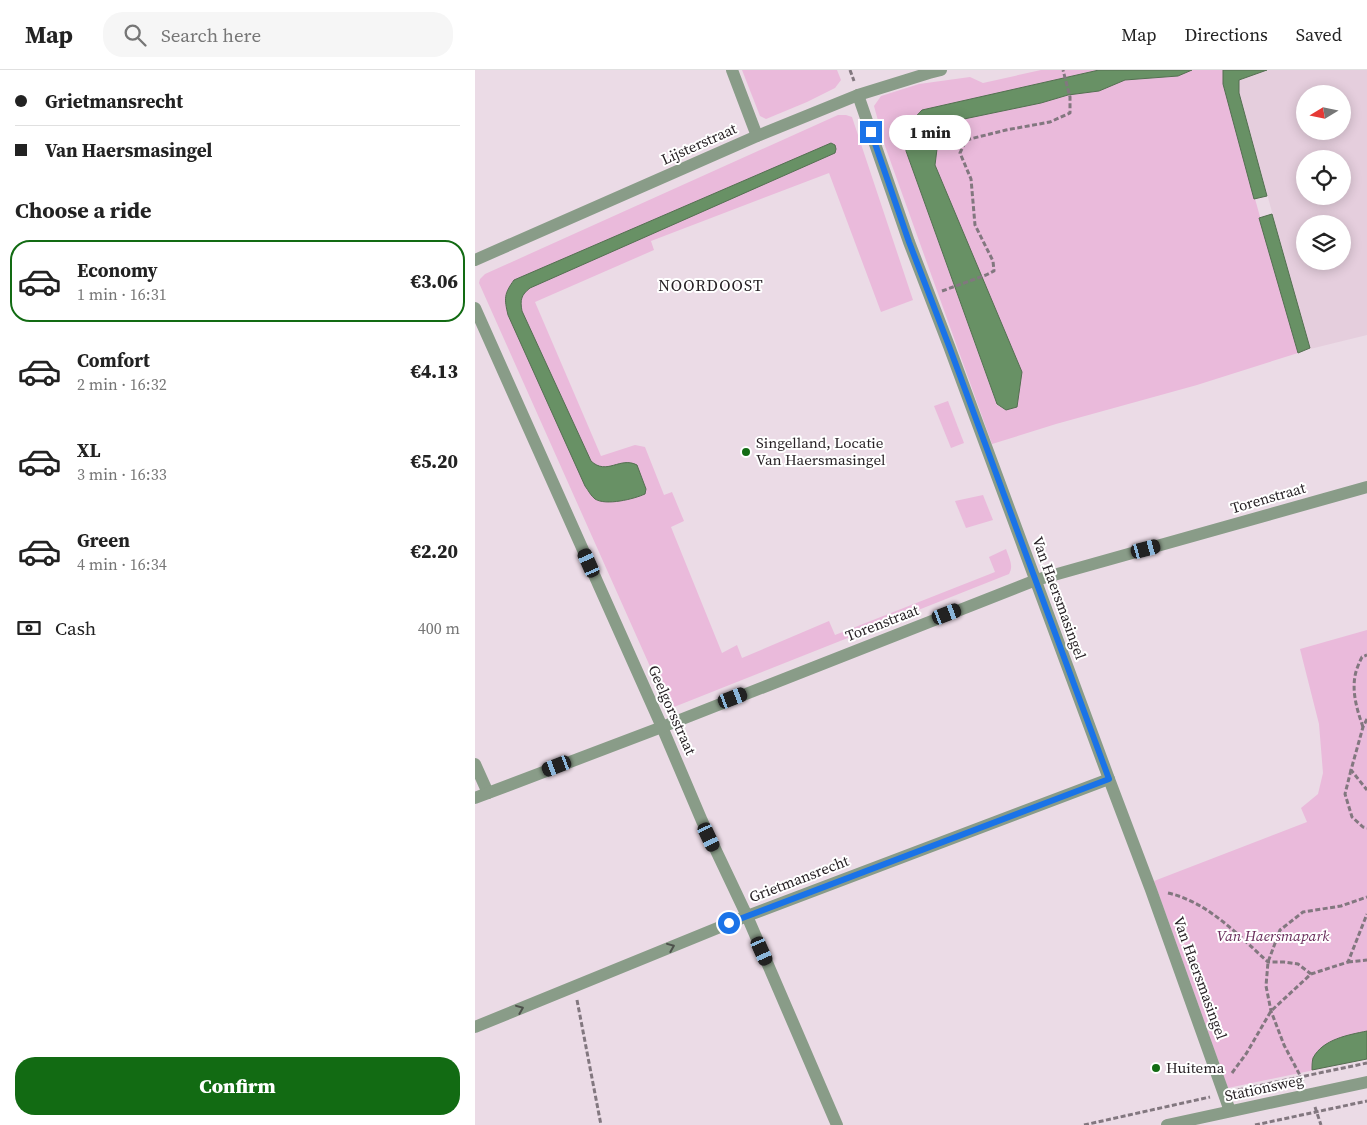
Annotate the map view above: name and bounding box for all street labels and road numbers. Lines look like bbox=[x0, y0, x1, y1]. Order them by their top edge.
street label: Lijsterstraat bbox=[658, 118, 740, 170]
street label: Torenstraat bbox=[1228, 477, 1308, 518]
street label: Van Haersmasingel bbox=[1027, 533, 1092, 663]
street label: Torenstraat bbox=[842, 599, 922, 646]
street label: Geelgorsstraat bbox=[643, 662, 702, 758]
street label: Grietmansrecht bbox=[746, 850, 852, 907]
street label: Van Haersmasingel bbox=[1168, 913, 1233, 1043]
street label: Stationsweg bbox=[1223, 1069, 1305, 1106]

